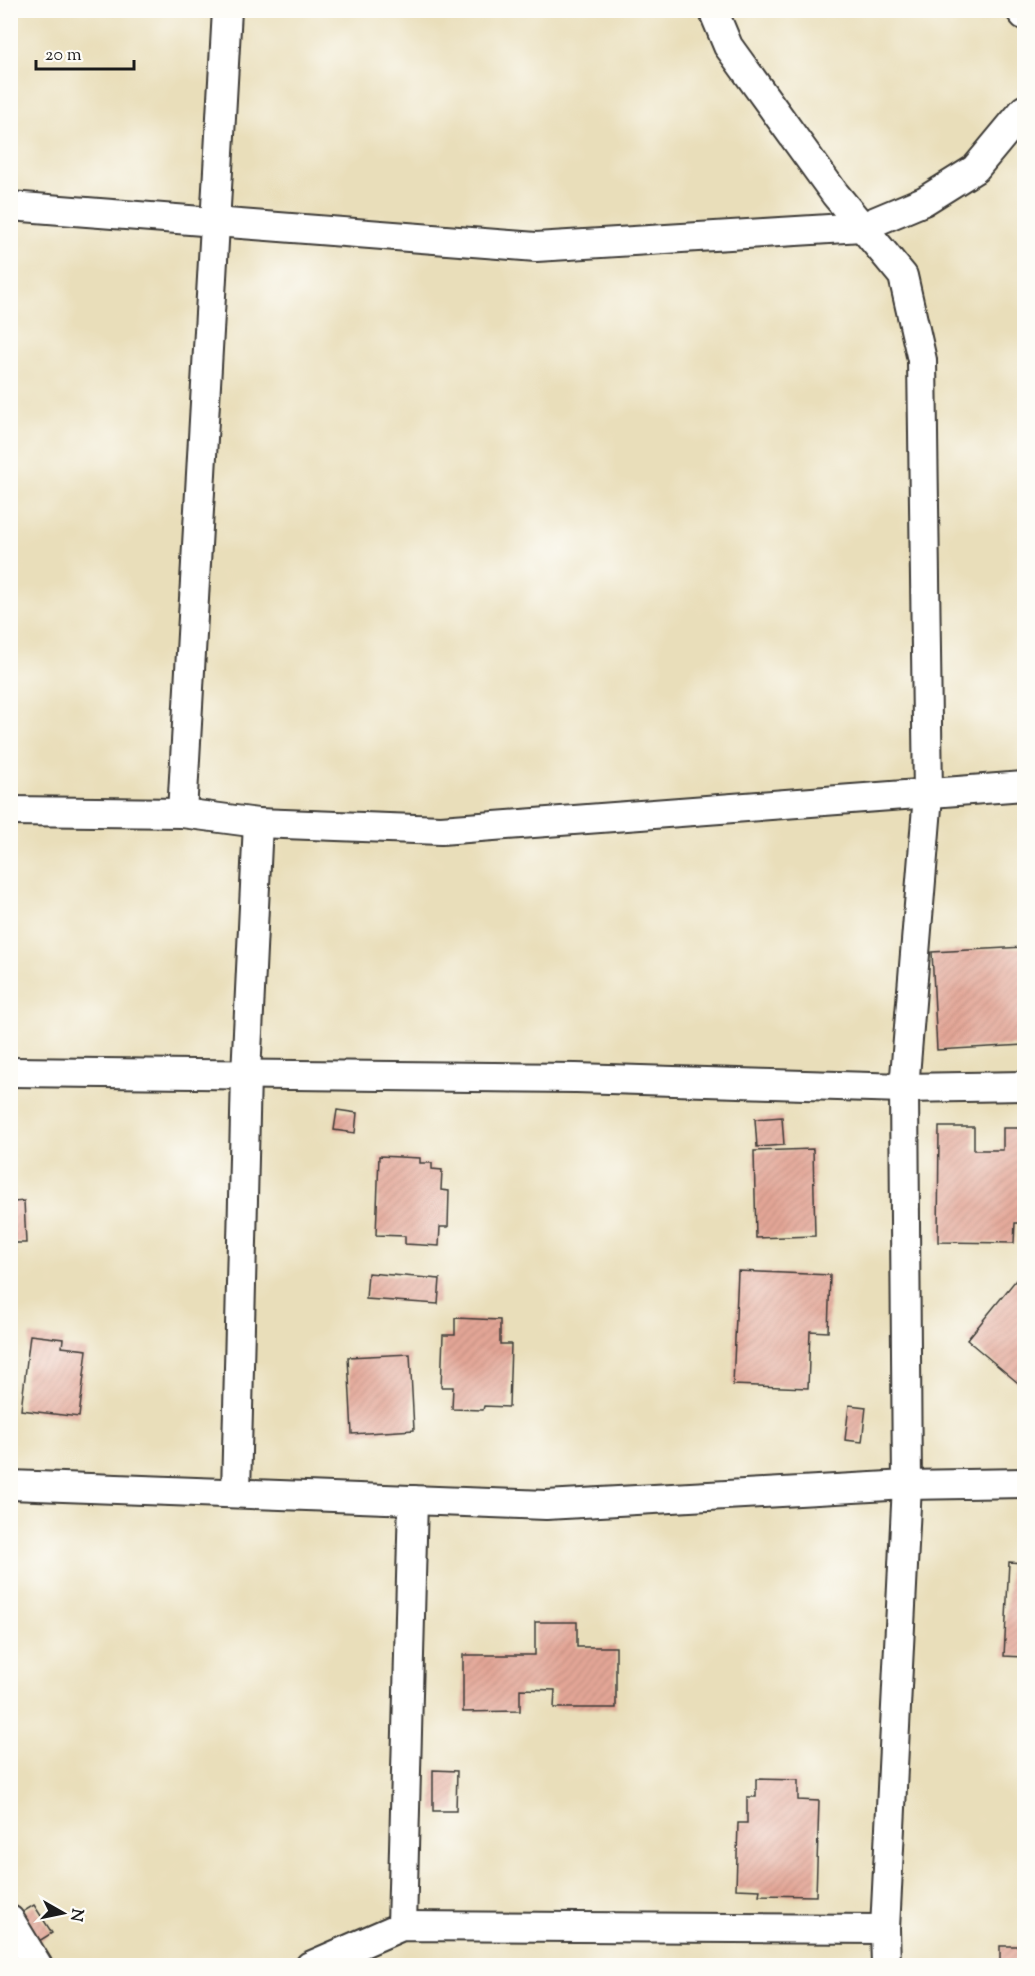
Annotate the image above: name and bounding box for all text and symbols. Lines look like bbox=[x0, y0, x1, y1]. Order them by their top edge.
scale bar bbox=[36, 33, 134, 71]
text: 20 m bbox=[45, 43, 82, 69]
north arrow bbox=[33, 1883, 93, 1943]
text: N bbox=[63, 1907, 88, 1923]

